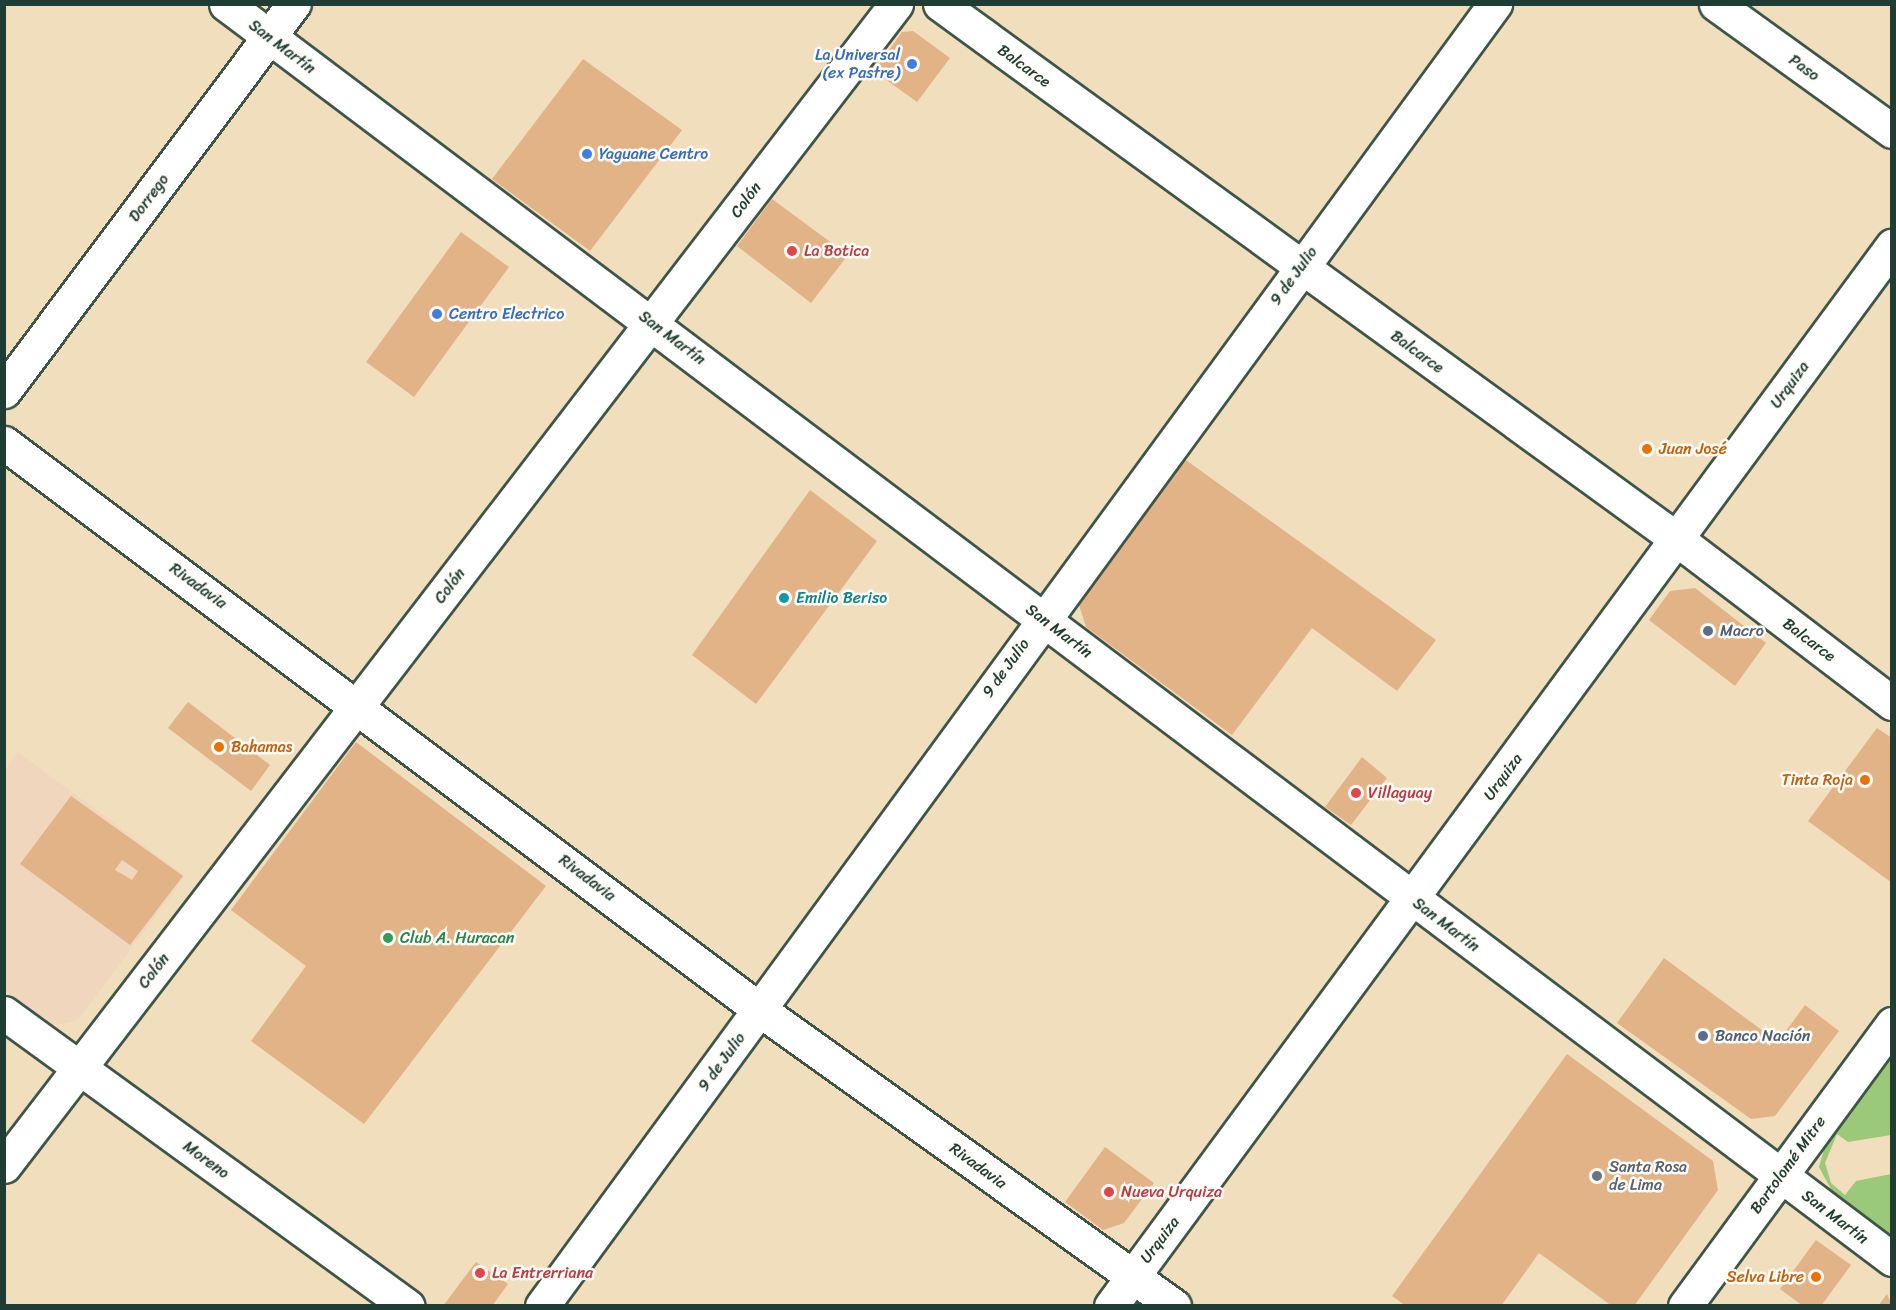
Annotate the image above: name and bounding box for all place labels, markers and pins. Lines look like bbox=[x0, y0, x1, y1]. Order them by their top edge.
place label: La Universal (ex Pastre) bbox=[815, 45, 900, 83]
marker: La Universal (ex Pastre) bbox=[905, 57, 919, 71]
place label: Yaguane Centro bbox=[599, 144, 708, 164]
marker: Yaguane Centro bbox=[580, 147, 594, 161]
place label: La Botica bbox=[804, 241, 869, 261]
marker: La Botica bbox=[785, 244, 799, 258]
place label: Centro Electrico bbox=[449, 304, 565, 324]
marker: Centro Electrico bbox=[430, 307, 444, 321]
place label: Juan José bbox=[1659, 439, 1727, 459]
marker: Juan José bbox=[1640, 442, 1654, 456]
place label: Emilio Beriso bbox=[796, 588, 887, 608]
marker: Emilio Beriso bbox=[777, 591, 791, 605]
place label: Macro bbox=[1720, 621, 1764, 641]
marker: Macro bbox=[1701, 624, 1715, 638]
place label: Bahamas bbox=[231, 737, 292, 757]
marker: Bahamas bbox=[212, 740, 226, 754]
place label: Tinta Roja bbox=[1781, 770, 1853, 790]
marker: Tinta Roja bbox=[1858, 773, 1872, 787]
place label: Villaguay bbox=[1368, 783, 1432, 803]
marker: Villaguay bbox=[1349, 786, 1363, 800]
place label: Club A. Huracan bbox=[400, 928, 515, 948]
marker: Club A. Huracan bbox=[381, 931, 395, 945]
place label: Banco Nación bbox=[1715, 1026, 1810, 1046]
marker: Banco Nación bbox=[1696, 1029, 1710, 1043]
place label: Santa Rosa de Lima bbox=[1609, 1157, 1688, 1195]
marker: Santa Rosa de Lima bbox=[1590, 1169, 1604, 1183]
place label: Nueva Urquiza bbox=[1121, 1182, 1222, 1202]
marker: Nueva Urquiza bbox=[1102, 1185, 1116, 1199]
place label: La Entrerriana bbox=[492, 1263, 593, 1283]
marker: La Entrerriana bbox=[473, 1266, 487, 1280]
place label: Selva Libre bbox=[1726, 1267, 1804, 1287]
marker: Selva Libre bbox=[1809, 1270, 1823, 1284]

